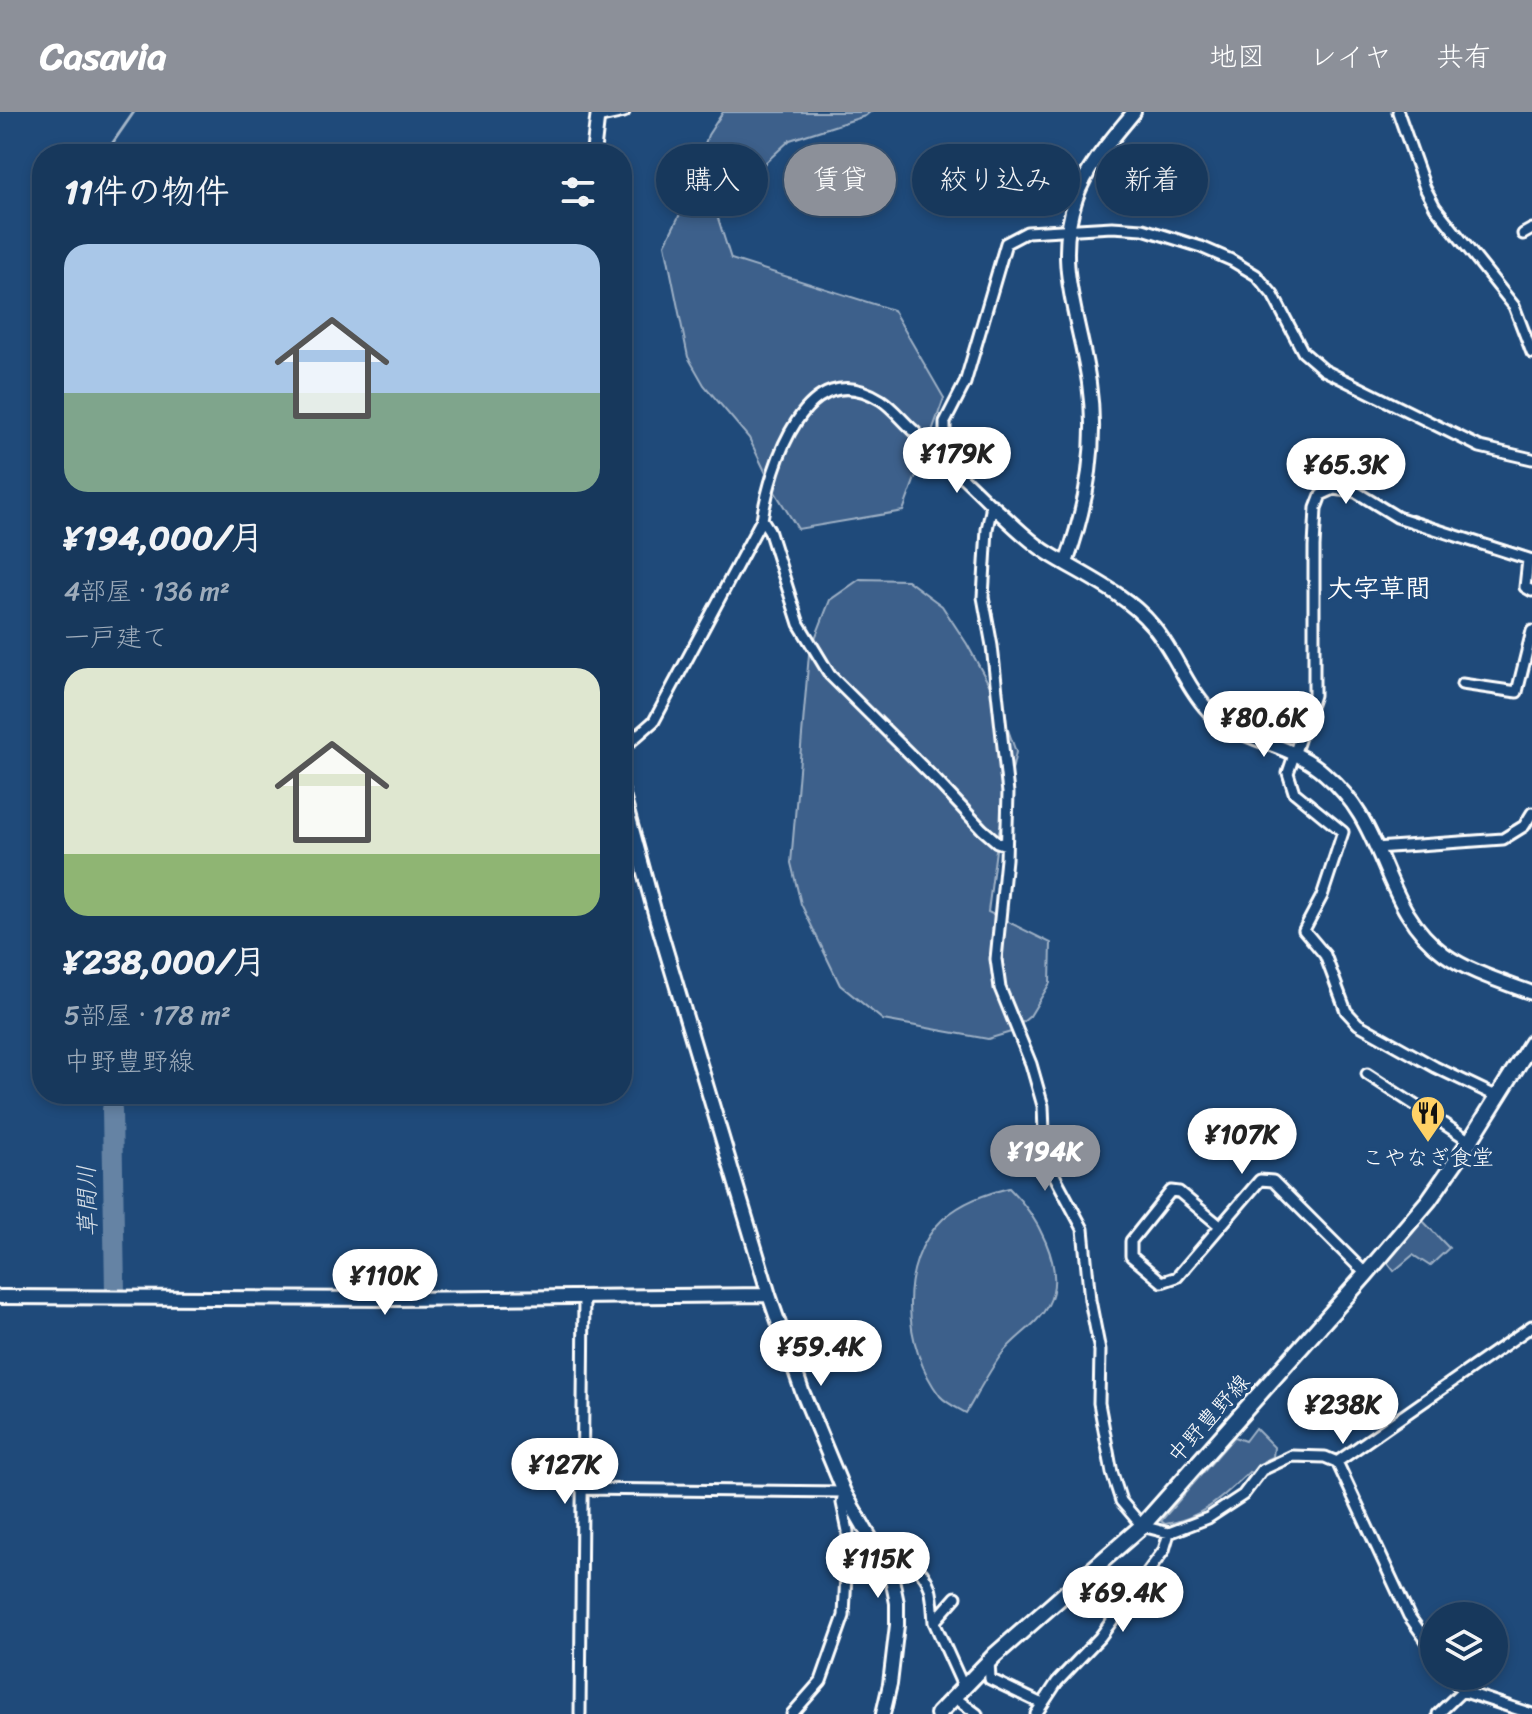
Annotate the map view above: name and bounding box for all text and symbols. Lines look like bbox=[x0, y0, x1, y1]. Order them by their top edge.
text: Casavia bbox=[40, 23, 167, 90]
text: 地図 bbox=[1209, 32, 1265, 81]
text: レイヤ bbox=[1309, 32, 1392, 81]
text: 共有 bbox=[1436, 32, 1492, 81]
chip: 購入 bbox=[656, 144, 768, 216]
chip: 賃貸 bbox=[784, 144, 896, 216]
chip: 絞り込み bbox=[912, 144, 1080, 216]
chip: 新着 bbox=[1096, 144, 1208, 216]
text: 11件の物件 bbox=[64, 162, 229, 222]
icon: filters bbox=[556, 170, 600, 214]
icon: home bbox=[260, 296, 404, 440]
pin: ¥179K bbox=[901, 427, 1013, 495]
text: ¥179K bbox=[921, 430, 993, 476]
pin: ¥65.3K bbox=[1281, 438, 1411, 506]
text: ¥65.3K bbox=[1304, 441, 1388, 487]
text: ¥194,000/月 bbox=[64, 508, 264, 568]
district label: 大字草間 bbox=[1327, 565, 1431, 611]
text: 4部屋 · 136 m² bbox=[64, 568, 230, 614]
text: 一戸建て bbox=[64, 614, 168, 660]
pin: ¥80.6K bbox=[1199, 691, 1329, 759]
text: ¥80.6K bbox=[1222, 694, 1306, 740]
icon: home bbox=[260, 720, 404, 864]
text: ¥238,000/月 bbox=[64, 932, 266, 992]
text: 5部屋 · 178 m² bbox=[64, 992, 231, 1038]
text: 中野豊野線 bbox=[64, 1038, 194, 1084]
restaurant icon: こやなぎ食堂 bbox=[1409, 1094, 1447, 1144]
pin: ¥107K bbox=[1186, 1108, 1298, 1176]
text: ¥107K bbox=[1206, 1111, 1278, 1157]
pin: ¥194K bbox=[989, 1125, 1101, 1193]
text: ¥194K bbox=[1008, 1128, 1082, 1174]
place label: こやなぎ食堂 bbox=[1362, 1138, 1494, 1177]
water label: 草間川 bbox=[65, 1165, 109, 1237]
pin: ¥110K bbox=[329, 1249, 441, 1317]
text: ¥110K bbox=[351, 1252, 419, 1298]
pin: ¥59.4K bbox=[756, 1320, 886, 1388]
text: ¥59.4K bbox=[778, 1323, 864, 1369]
street label: 中野豊野線 bbox=[1157, 1364, 1260, 1472]
pin: ¥238K bbox=[1287, 1378, 1399, 1446]
text: ¥238K bbox=[1305, 1381, 1381, 1427]
pin: ¥127K bbox=[509, 1438, 621, 1506]
text: ¥127K bbox=[529, 1441, 601, 1487]
pin: ¥115K bbox=[822, 1532, 934, 1600]
text: ¥115K bbox=[844, 1535, 912, 1581]
pin: ¥69.4K bbox=[1058, 1566, 1188, 1634]
text: ¥69.4K bbox=[1080, 1569, 1166, 1615]
map controls bbox=[1420, 1602, 1508, 1690]
button: layers bbox=[1420, 1602, 1508, 1690]

